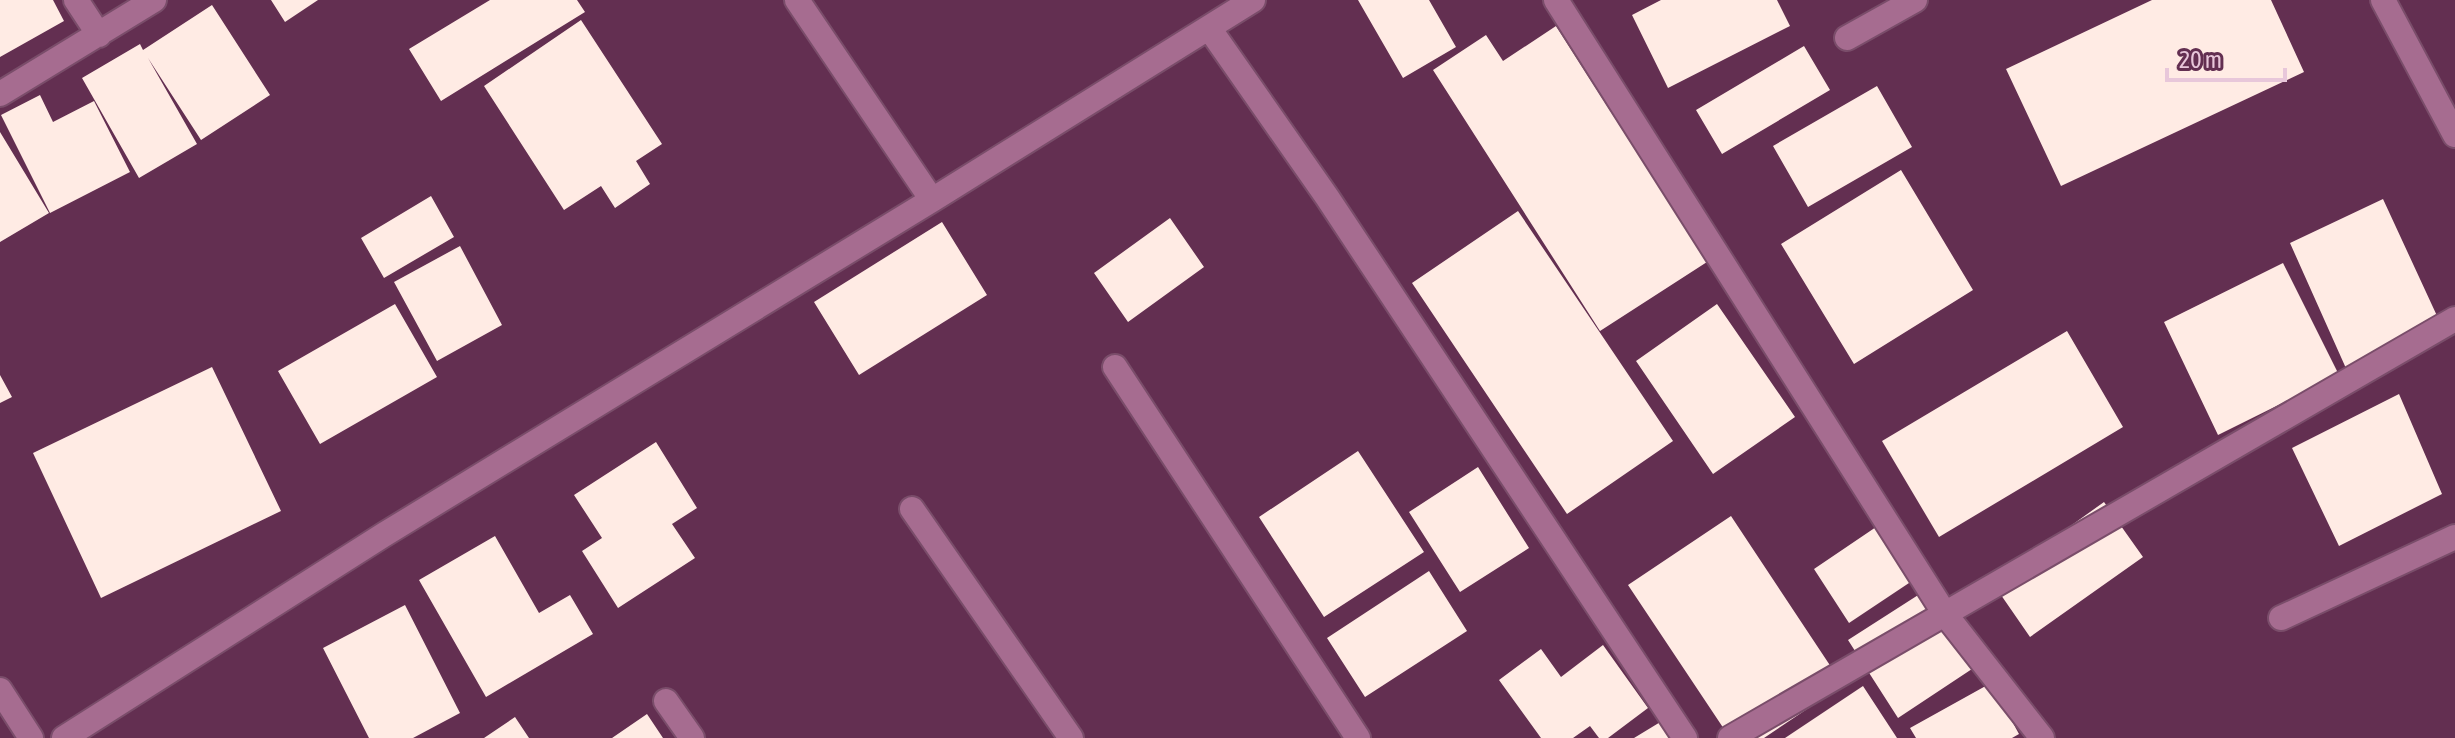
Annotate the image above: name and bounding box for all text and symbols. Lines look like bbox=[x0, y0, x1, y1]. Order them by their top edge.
scale bar bbox=[2167, 32, 2285, 82]
text: 20 m bbox=[2179, 46, 2222, 73]

